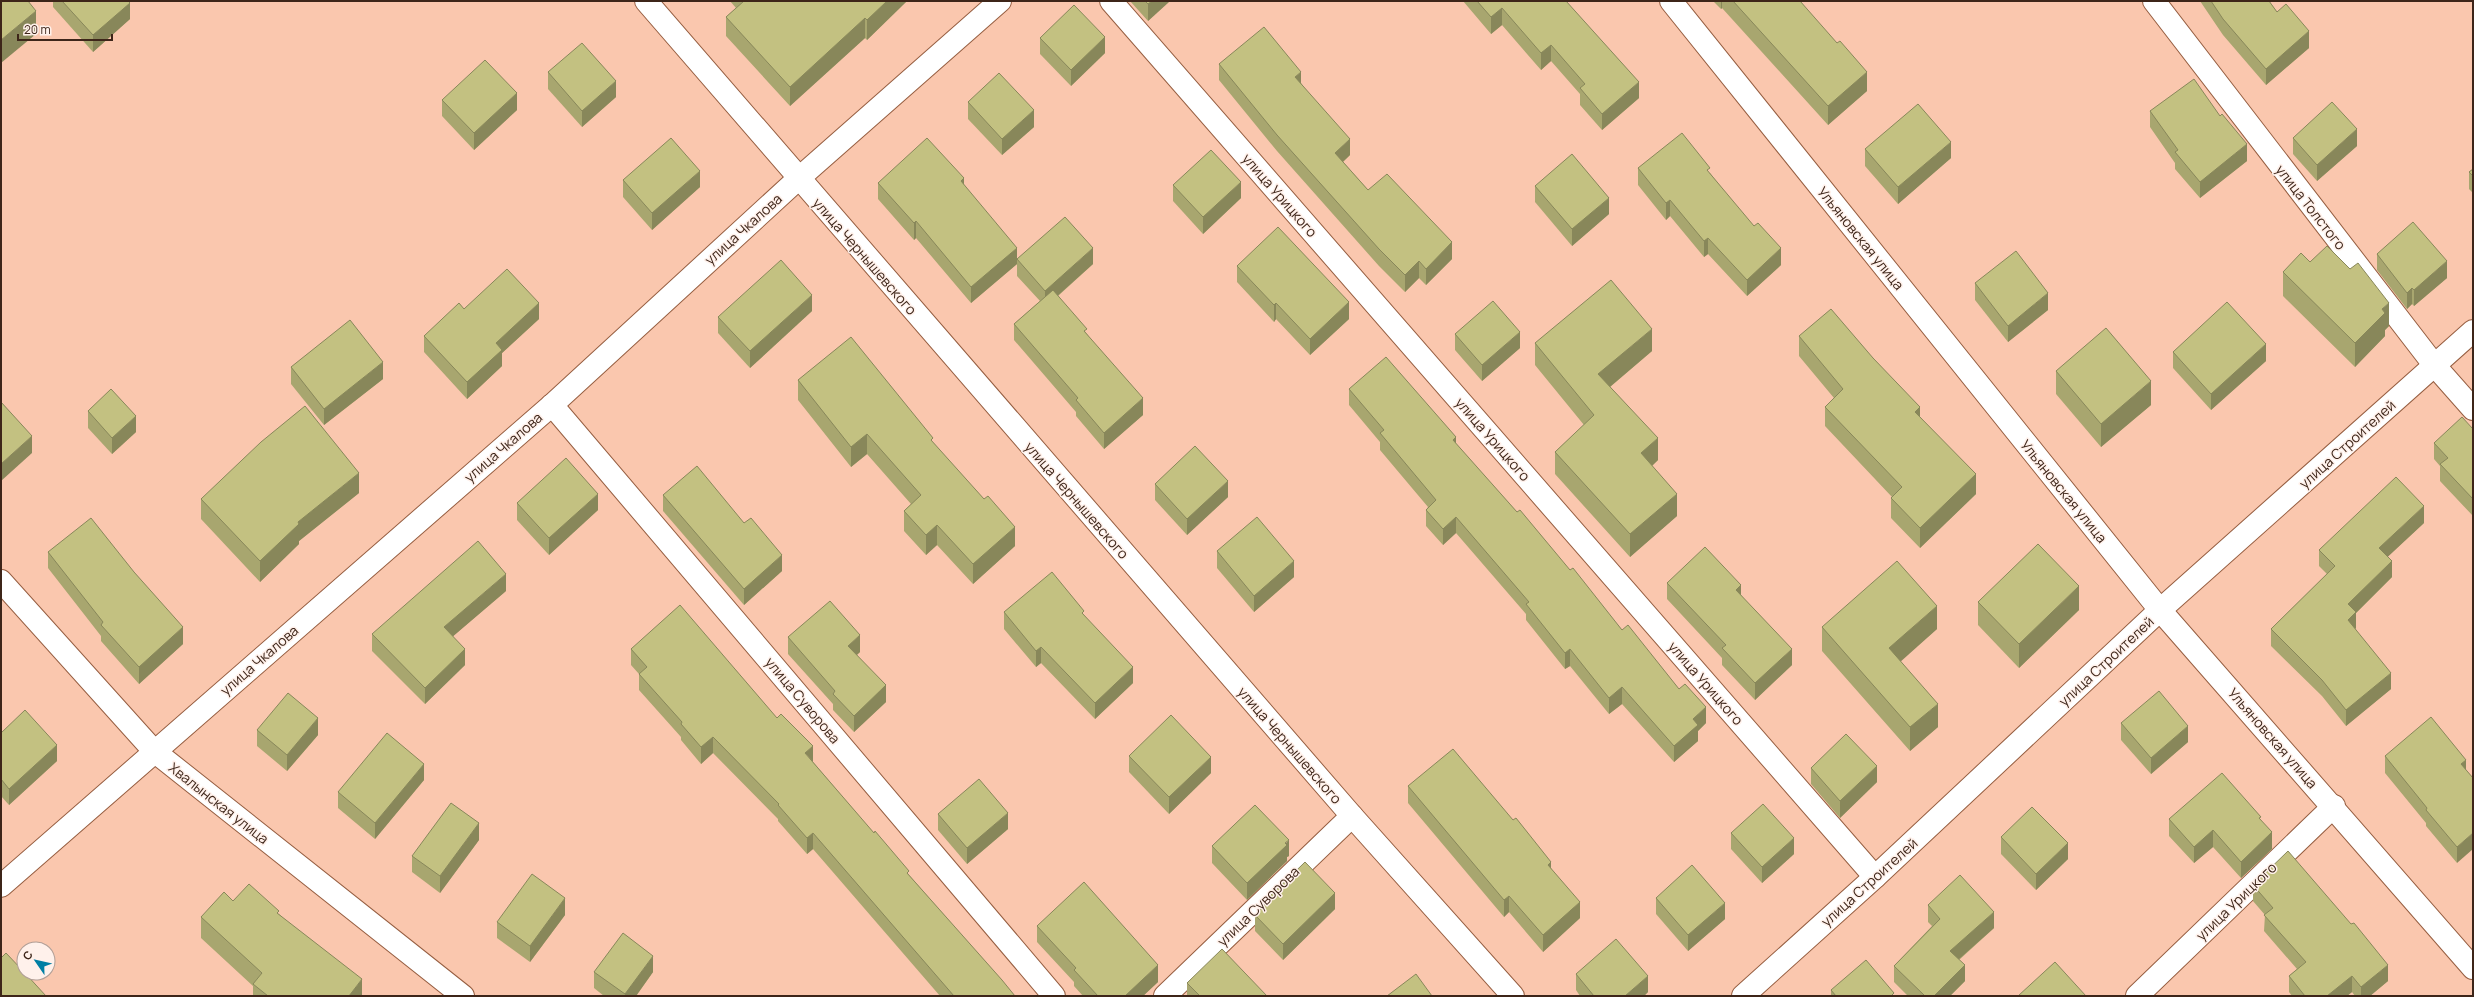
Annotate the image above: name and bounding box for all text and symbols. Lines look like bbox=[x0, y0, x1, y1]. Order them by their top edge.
scale bar bbox=[18, 16, 112, 42]
text: 20 m bbox=[24, 21, 51, 38]
street label: улица Урицкого bbox=[1238, 149, 1322, 241]
street label: улица Толстого bbox=[2272, 160, 2350, 254]
street label: Ульяновская улица bbox=[1814, 182, 1908, 294]
street label: улица Чкалова bbox=[700, 189, 786, 269]
street label: улица Чернышевского bbox=[809, 193, 921, 319]
street label: улица Урицкого bbox=[1451, 393, 1535, 485]
street label: улица Строителей bbox=[2295, 396, 2399, 492]
street label: улица Чкалова bbox=[460, 408, 546, 486]
street label: Ульяновская улица bbox=[2017, 435, 2111, 547]
street label: улица Чернышевского bbox=[1021, 437, 1133, 563]
street label: улица Строителей bbox=[2054, 612, 2158, 710]
street label: улица Чкалова bbox=[216, 621, 302, 699]
street label: улица Урицкого bbox=[1664, 637, 1748, 729]
street label: улица Суворова bbox=[761, 653, 845, 747]
street label: улица Чернышевского bbox=[1234, 682, 1346, 808]
street label: Ульяновская улица bbox=[2224, 684, 2322, 792]
street label: Хвалынская улица bbox=[165, 758, 273, 848]
street label: улица Строителей bbox=[1817, 834, 1921, 930]
street label: улица Урицкого bbox=[2192, 858, 2280, 944]
street label: улица Суворова bbox=[1213, 862, 1303, 950]
north arrow bbox=[16, 941, 56, 981]
text: С bbox=[19, 948, 36, 963]

